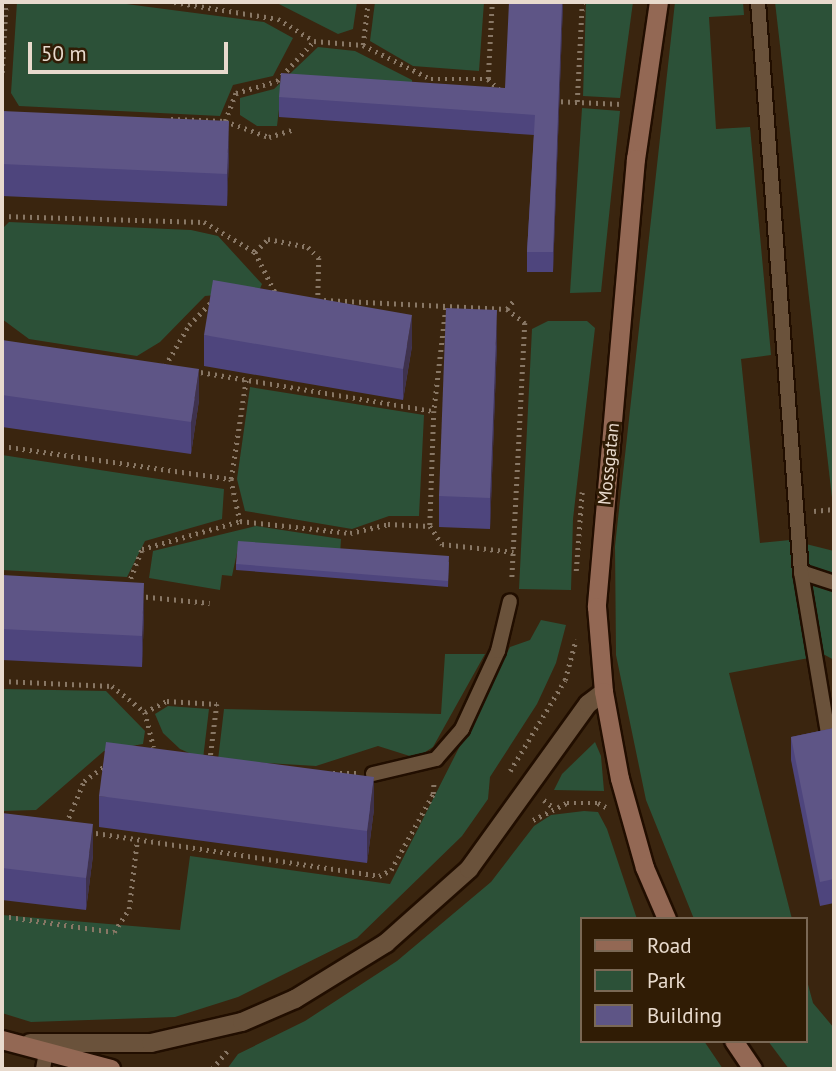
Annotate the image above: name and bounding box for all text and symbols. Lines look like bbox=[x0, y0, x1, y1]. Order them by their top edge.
scale bar bbox=[32, 28, 231, 72]
text: 50 m bbox=[41, 40, 87, 67]
street label: Mossgatan bbox=[594, 422, 624, 506]
legend bbox=[580, 917, 808, 1043]
text: Road bbox=[647, 932, 691, 959]
text: Park bbox=[647, 967, 686, 994]
text: Building bbox=[647, 1002, 722, 1029]

